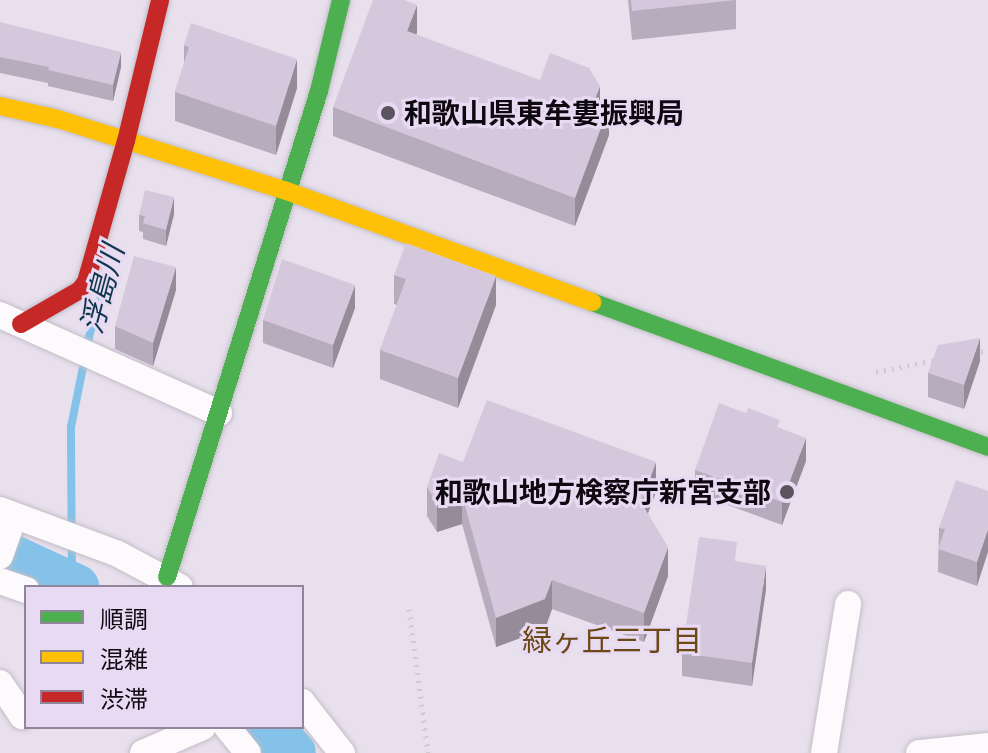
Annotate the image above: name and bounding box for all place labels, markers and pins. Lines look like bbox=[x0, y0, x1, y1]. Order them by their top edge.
place label: 和歌山県東牟婁振興局 bbox=[404, 96, 684, 130]
marker: 和歌山県東牟婁振興局 bbox=[379, 104, 397, 122]
place label: 和歌山地方検察庁新宮支部 bbox=[435, 475, 771, 509]
marker: 和歌山地方検察庁新宮支部 bbox=[778, 483, 796, 501]

